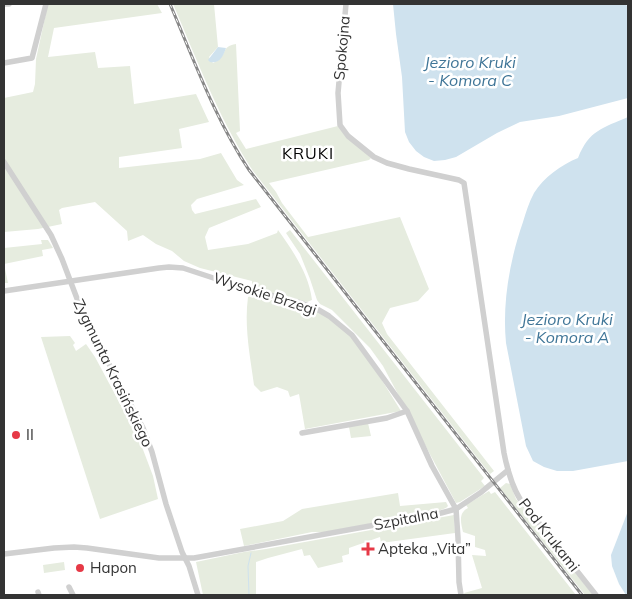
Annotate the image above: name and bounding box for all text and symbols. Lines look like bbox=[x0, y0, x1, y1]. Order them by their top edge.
street label: Spokojna bbox=[329, 15, 354, 81]
water label: Jezioro Kruki - Komora C bbox=[422, 52, 516, 90]
district label: KRUKI bbox=[282, 143, 334, 163]
street label: Wysokie Brzegi bbox=[211, 268, 319, 319]
street label: Zygmunta Krasińskiego bbox=[69, 296, 158, 450]
water label: Jezioro Kruki - Komora A bbox=[519, 309, 613, 347]
place label: II bbox=[26, 425, 34, 444]
marker: II bbox=[10, 429, 22, 441]
street label: Pod Krukami bbox=[515, 494, 584, 575]
street label: Szpitalna bbox=[372, 503, 440, 534]
place label: Apteka „Vita” bbox=[378, 539, 471, 558]
marker: Apteka „Vita” bbox=[362, 543, 374, 555]
place label: Hapon bbox=[90, 558, 137, 577]
marker: Hapon bbox=[74, 562, 86, 574]

